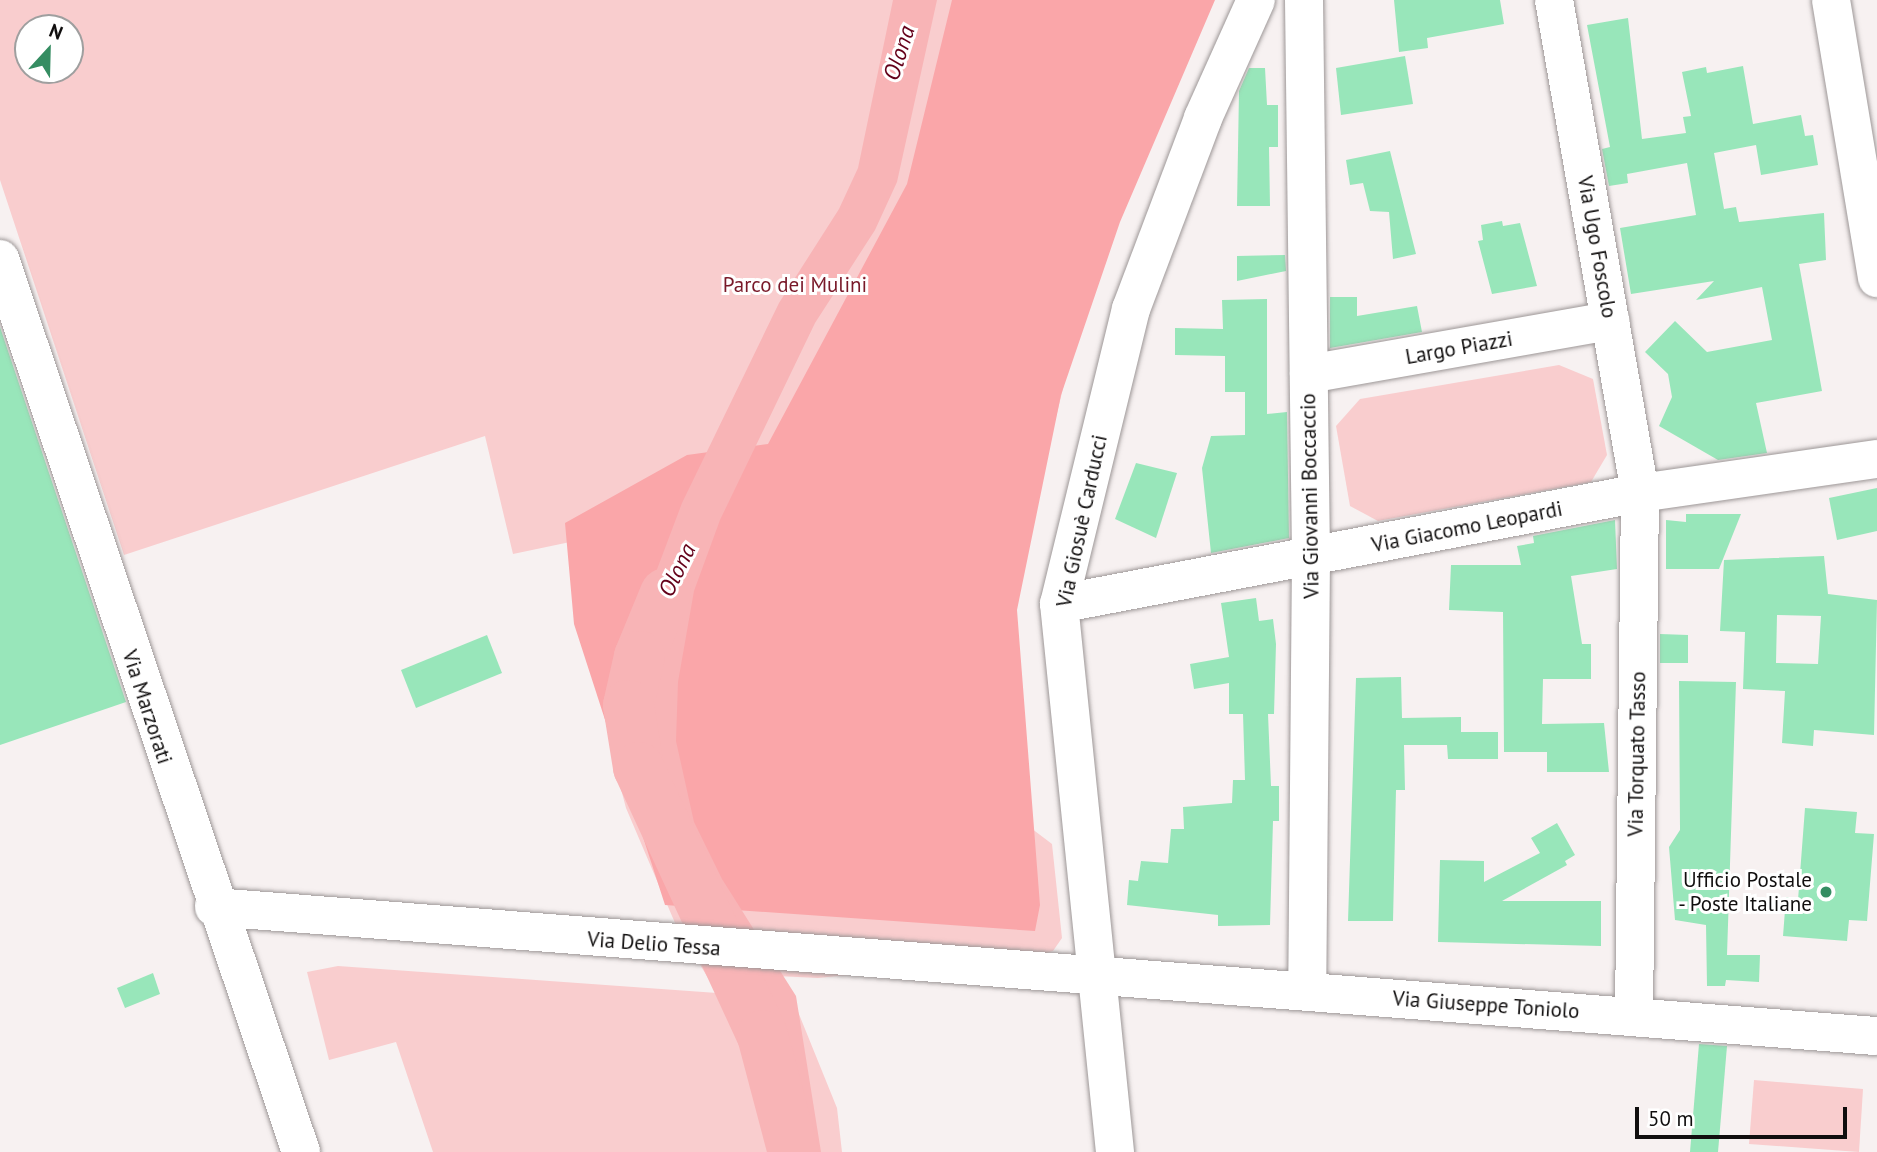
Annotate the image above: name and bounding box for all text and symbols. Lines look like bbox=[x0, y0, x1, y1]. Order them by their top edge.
north arrow bbox=[14, 14, 84, 84]
text: N bbox=[46, 18, 66, 45]
water label: Olona bbox=[877, 22, 921, 84]
street label: Via Ugo Foscolo bbox=[1572, 174, 1622, 320]
park label: Parco dei Mulini bbox=[723, 272, 867, 298]
street label: Largo Piazzi bbox=[1403, 326, 1515, 370]
street label: Via Giovanni Boccaccio bbox=[1296, 393, 1324, 599]
street label: Via Giosuè Carducci bbox=[1051, 432, 1113, 610]
street label: Via Giacomo Leopardi bbox=[1369, 496, 1565, 558]
water label: Olona bbox=[652, 539, 702, 601]
street label: Via Marzorati bbox=[117, 647, 177, 767]
street label: Via Torquato Tasso bbox=[1623, 671, 1651, 837]
place label: Ufficio Postale - Poste Italiane bbox=[1677, 867, 1812, 917]
marker: Ufficio Postale - Poste Italiane bbox=[1818, 884, 1834, 900]
street label: Via Delio Tessa bbox=[586, 927, 722, 961]
street label: Via Giuseppe Toniolo bbox=[1391, 986, 1581, 1024]
scale bar bbox=[1639, 1092, 1851, 1136]
text: 50 m bbox=[1648, 1105, 1694, 1132]

